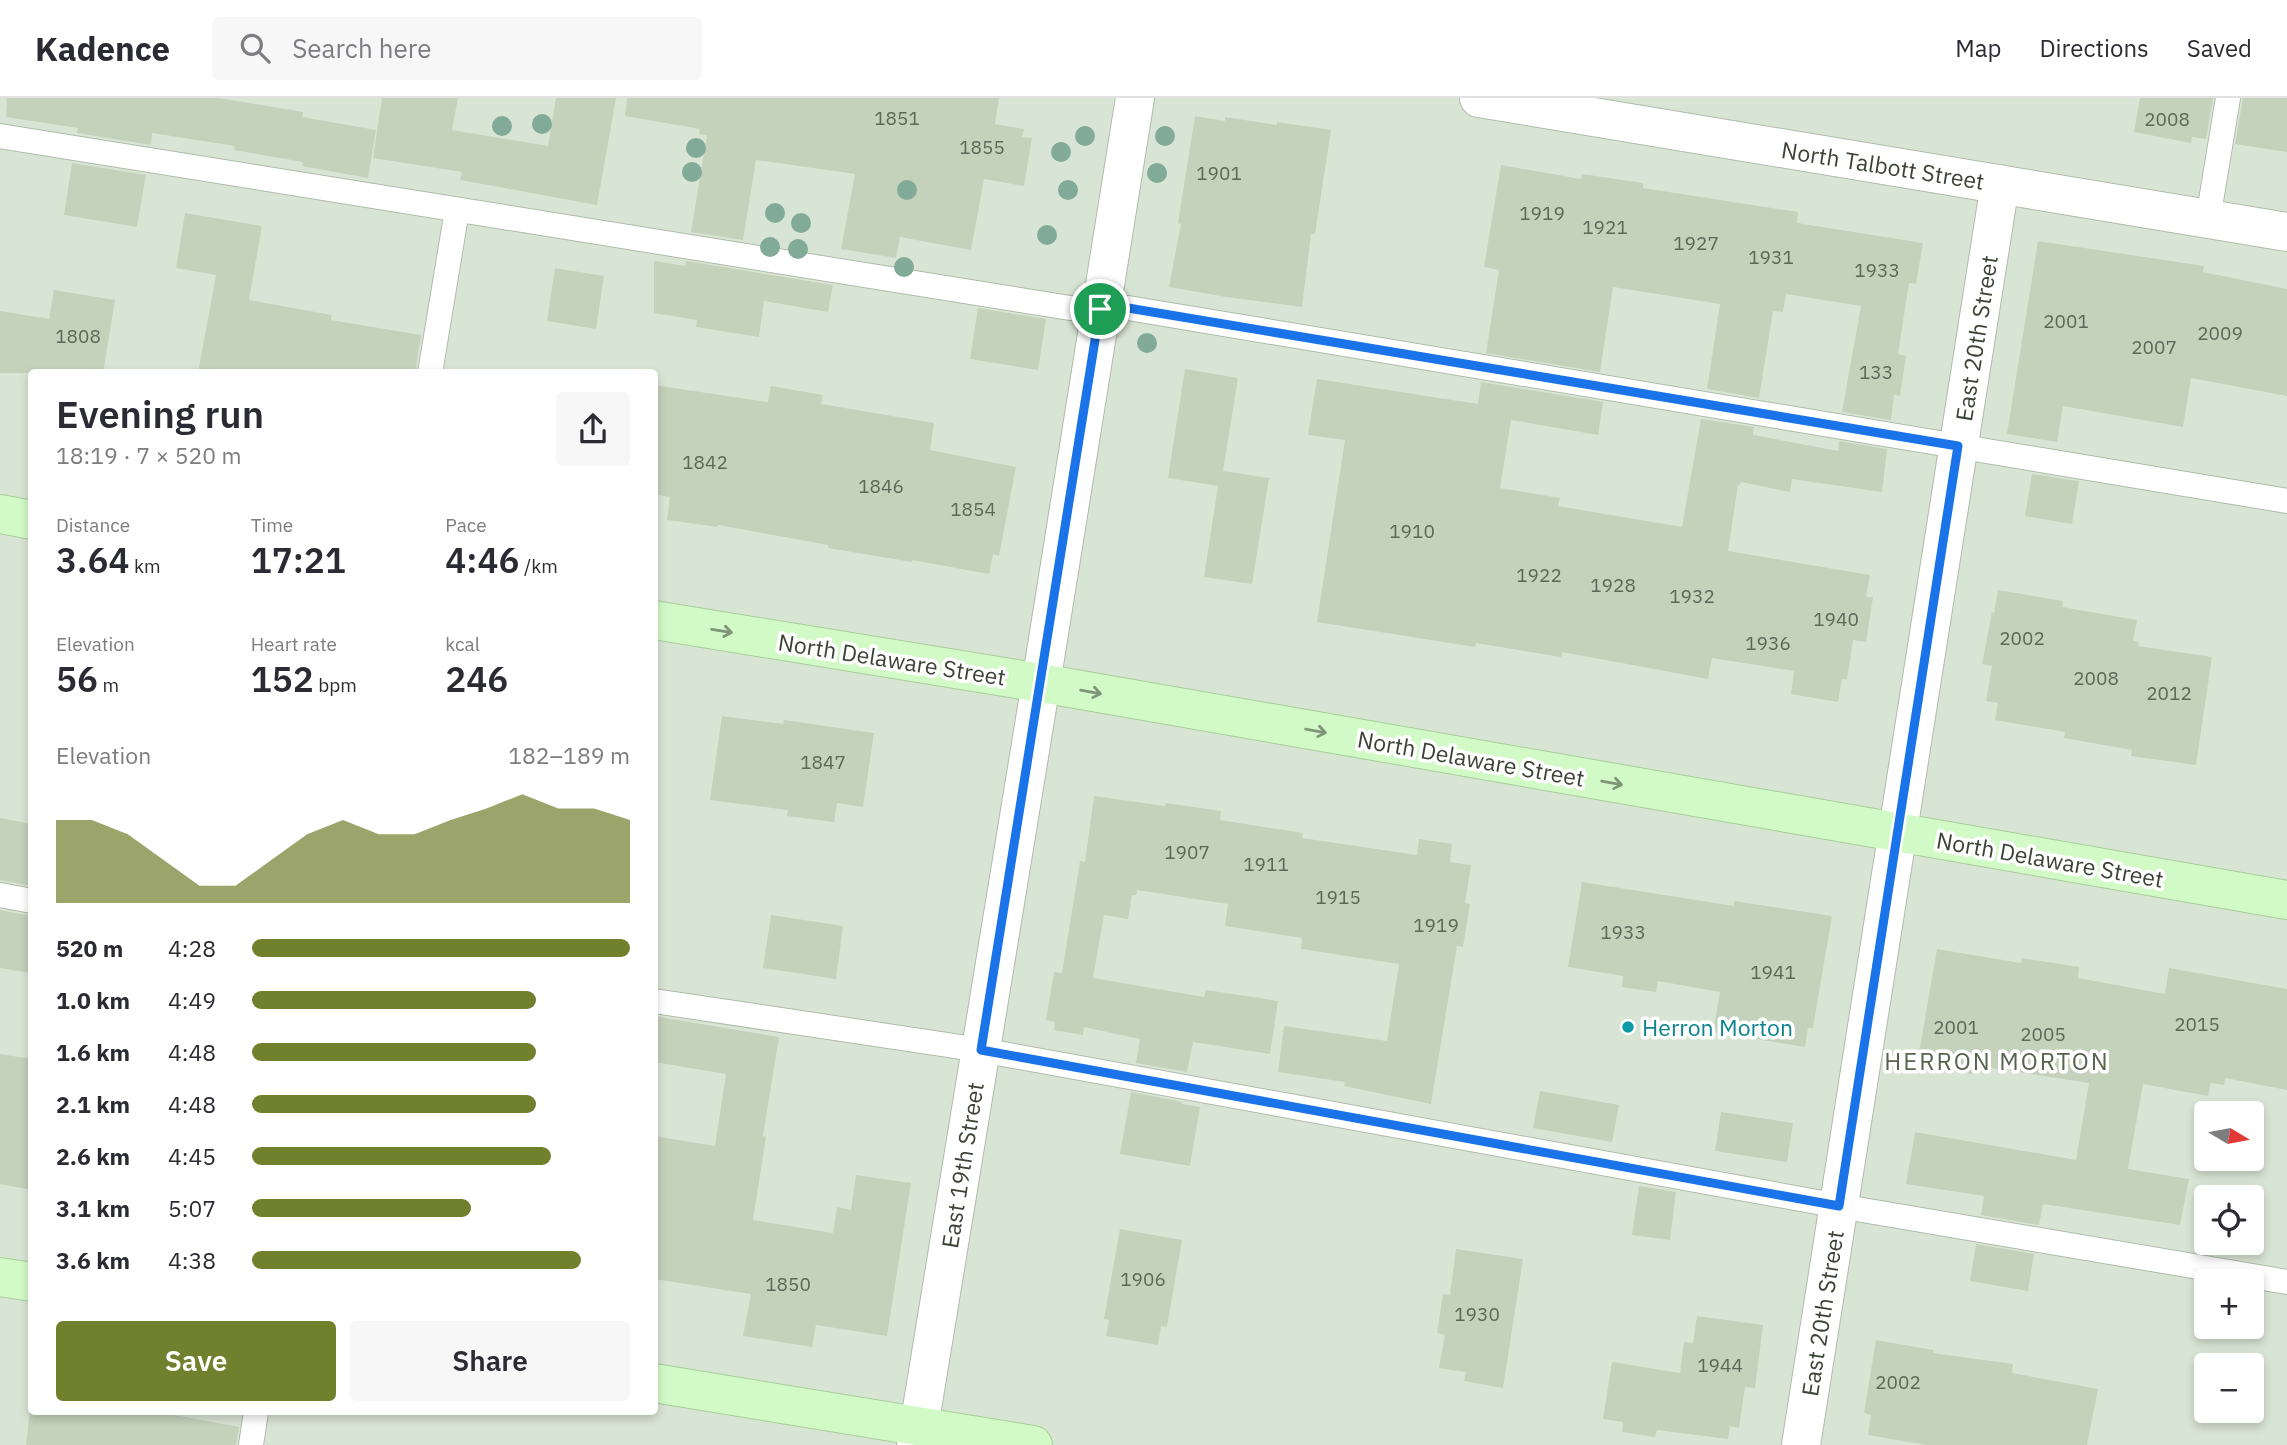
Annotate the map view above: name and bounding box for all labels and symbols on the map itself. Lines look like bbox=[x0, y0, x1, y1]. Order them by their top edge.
house number: 1851 bbox=[874, 106, 920, 130]
house number: 2008 bbox=[2144, 107, 2190, 131]
street label: North Talbott Street bbox=[1779, 134, 1987, 196]
house number: 1855 bbox=[959, 135, 1005, 159]
house number: 1901 bbox=[1196, 161, 1242, 185]
house number: 1919 bbox=[1519, 201, 1565, 225]
house number: 1921 bbox=[1582, 215, 1628, 239]
house number: 1927 bbox=[1673, 231, 1719, 255]
house number: 1931 bbox=[1748, 245, 1794, 269]
street label: East 20th Street bbox=[1948, 253, 2004, 423]
house number: 1933 bbox=[1854, 258, 1900, 282]
pin bbox=[1070, 279, 1130, 339]
house number: 2001 bbox=[2043, 309, 2089, 333]
house number: 2009 bbox=[2197, 321, 2243, 345]
house number: 1808 bbox=[55, 324, 101, 348]
house number: 2007 bbox=[2131, 335, 2177, 359]
house number: 133 bbox=[1859, 360, 1893, 384]
house number: 1842 bbox=[682, 450, 728, 474]
house number: 1846 bbox=[858, 474, 904, 498]
house number: 1854 bbox=[950, 497, 996, 521]
house number: 1910 bbox=[1389, 519, 1435, 543]
house number: 1922 bbox=[1516, 563, 1562, 587]
house number: 1928 bbox=[1590, 573, 1636, 597]
house number: 1932 bbox=[1669, 584, 1715, 608]
house number: 1940 bbox=[1813, 607, 1859, 631]
one-way arrow bbox=[710, 625, 733, 638]
street label: North Delaware Street bbox=[776, 626, 1008, 692]
house number: 2002 bbox=[1999, 626, 2045, 650]
house number: 1936 bbox=[1745, 631, 1791, 655]
house number: 2008 bbox=[2073, 666, 2119, 690]
house number: 2012 bbox=[2146, 681, 2192, 705]
one-way arrow bbox=[1080, 686, 1102, 699]
street label: North Delaware Street bbox=[1355, 723, 1587, 793]
one-way arrow bbox=[1304, 725, 1326, 738]
house number: 1847 bbox=[800, 750, 846, 774]
one-way arrow bbox=[1600, 777, 1623, 790]
street label: North Delaware Street bbox=[1934, 824, 2166, 894]
house number: 1907 bbox=[1164, 840, 1210, 864]
house number: 1911 bbox=[1243, 852, 1289, 876]
house number: 1915 bbox=[1315, 885, 1361, 909]
house number: 1919 bbox=[1413, 913, 1459, 937]
house number: 1933 bbox=[1600, 920, 1646, 944]
house number: 1941 bbox=[1750, 960, 1796, 984]
place label: Herron Morton bbox=[1642, 1012, 1793, 1042]
house number: 2015 bbox=[2174, 1012, 2220, 1036]
house number: 2001 bbox=[1933, 1015, 1979, 1039]
marker: Herron Morton bbox=[1620, 1019, 1636, 1035]
house number: 2005 bbox=[2020, 1022, 2066, 1046]
district label: HERRON MORTON bbox=[1884, 1045, 2110, 1077]
street label: East 19th Street bbox=[934, 1080, 990, 1250]
north arrow bbox=[2194, 1101, 2264, 1171]
street label: East 20th Street bbox=[1794, 1228, 1850, 1398]
house number: 1906 bbox=[1120, 1267, 1166, 1291]
house number: 1850 bbox=[765, 1272, 811, 1296]
house number: 1930 bbox=[1454, 1302, 1500, 1326]
house number: 1944 bbox=[1697, 1353, 1743, 1377]
house number: 2002 bbox=[1875, 1370, 1921, 1394]

